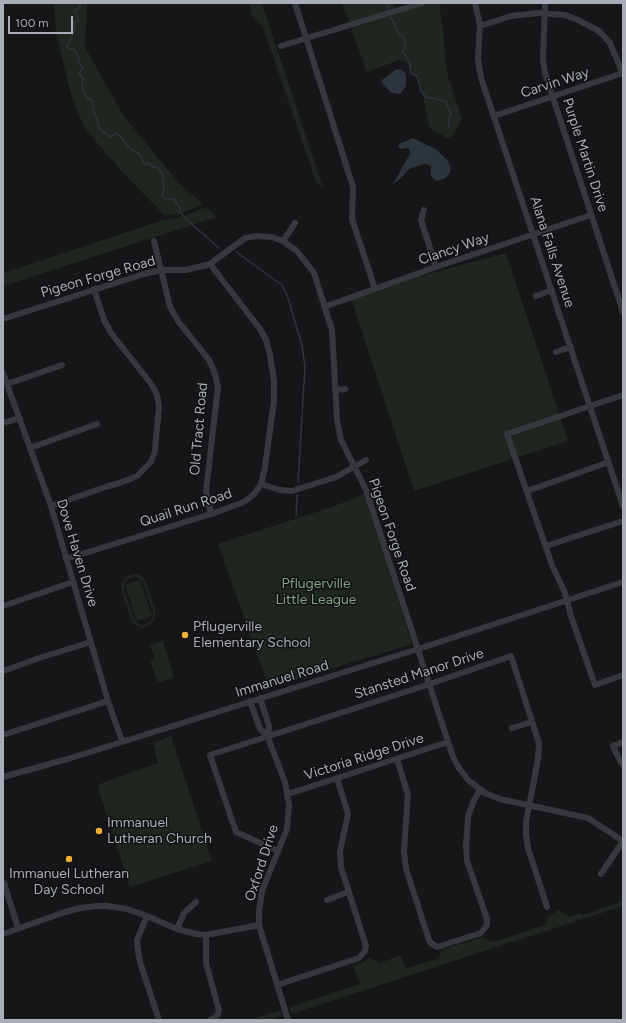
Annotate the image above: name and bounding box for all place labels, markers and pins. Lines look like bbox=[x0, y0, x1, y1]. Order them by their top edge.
place label: Pflugerville Elementary School bbox=[193, 619, 311, 652]
marker: Pflugerville Elementary School bbox=[180, 630, 190, 640]
place label: Immanuel Lutheran Church bbox=[107, 815, 212, 848]
marker: Immanuel Lutheran Church bbox=[94, 826, 104, 836]
marker: Immanuel Lutheran Day School bbox=[64, 854, 74, 864]
place label: Immanuel Lutheran Day School bbox=[9, 866, 129, 898]

